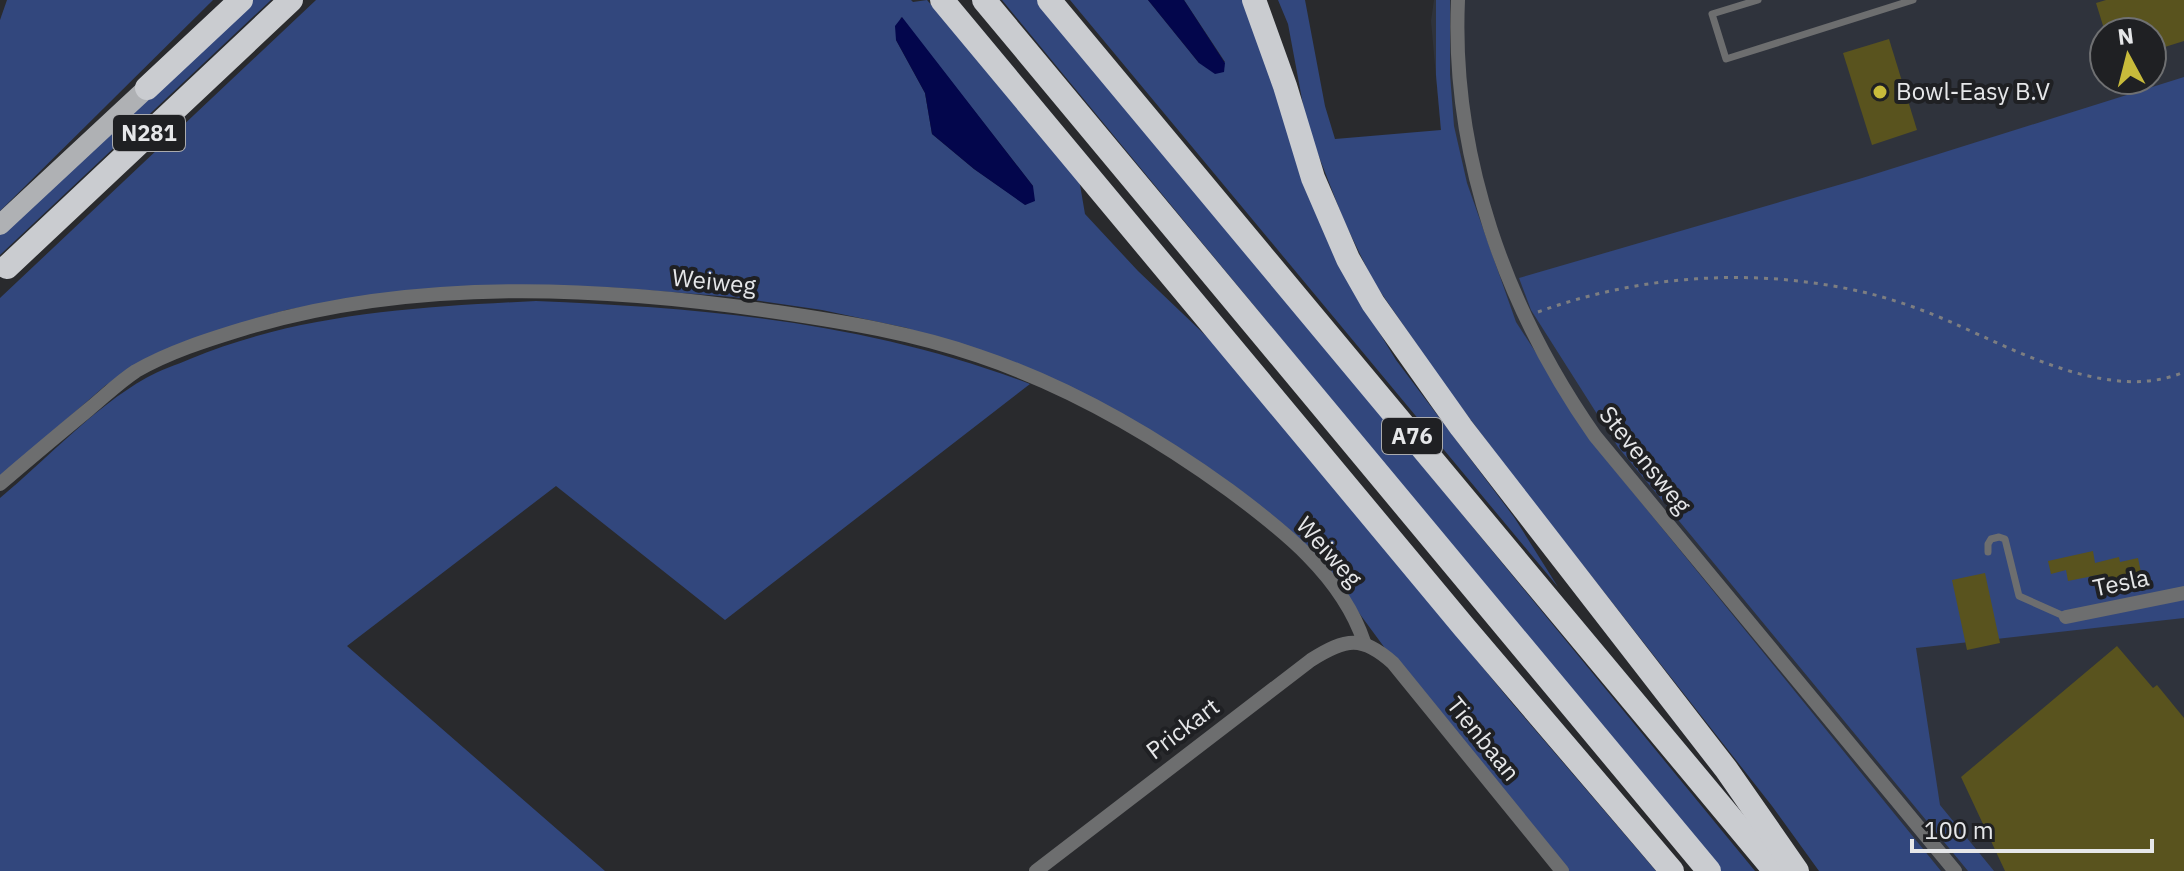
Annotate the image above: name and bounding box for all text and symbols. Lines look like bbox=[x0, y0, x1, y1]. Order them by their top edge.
north arrow bbox=[2088, 16, 2168, 96]
text: N bbox=[2116, 20, 2135, 51]
place label: Bowl-Easy B.V bbox=[1896, 75, 2050, 107]
marker: Bowl-Easy B.V bbox=[1871, 83, 1889, 101]
road number: N281 bbox=[113, 115, 185, 151]
street label: Weiweg bbox=[670, 261, 758, 301]
street label: Stevensweg bbox=[1593, 399, 1699, 520]
road number: A76 bbox=[1382, 418, 1442, 454]
street label: Weiweg bbox=[1290, 509, 1370, 594]
street label: Tesla bbox=[2090, 560, 2152, 604]
street label: Prickart bbox=[1139, 690, 1226, 766]
street label: Tienbaan bbox=[1440, 690, 1528, 787]
scale bar bbox=[1912, 803, 2152, 853]
text: 100 m bbox=[1924, 814, 1994, 846]

